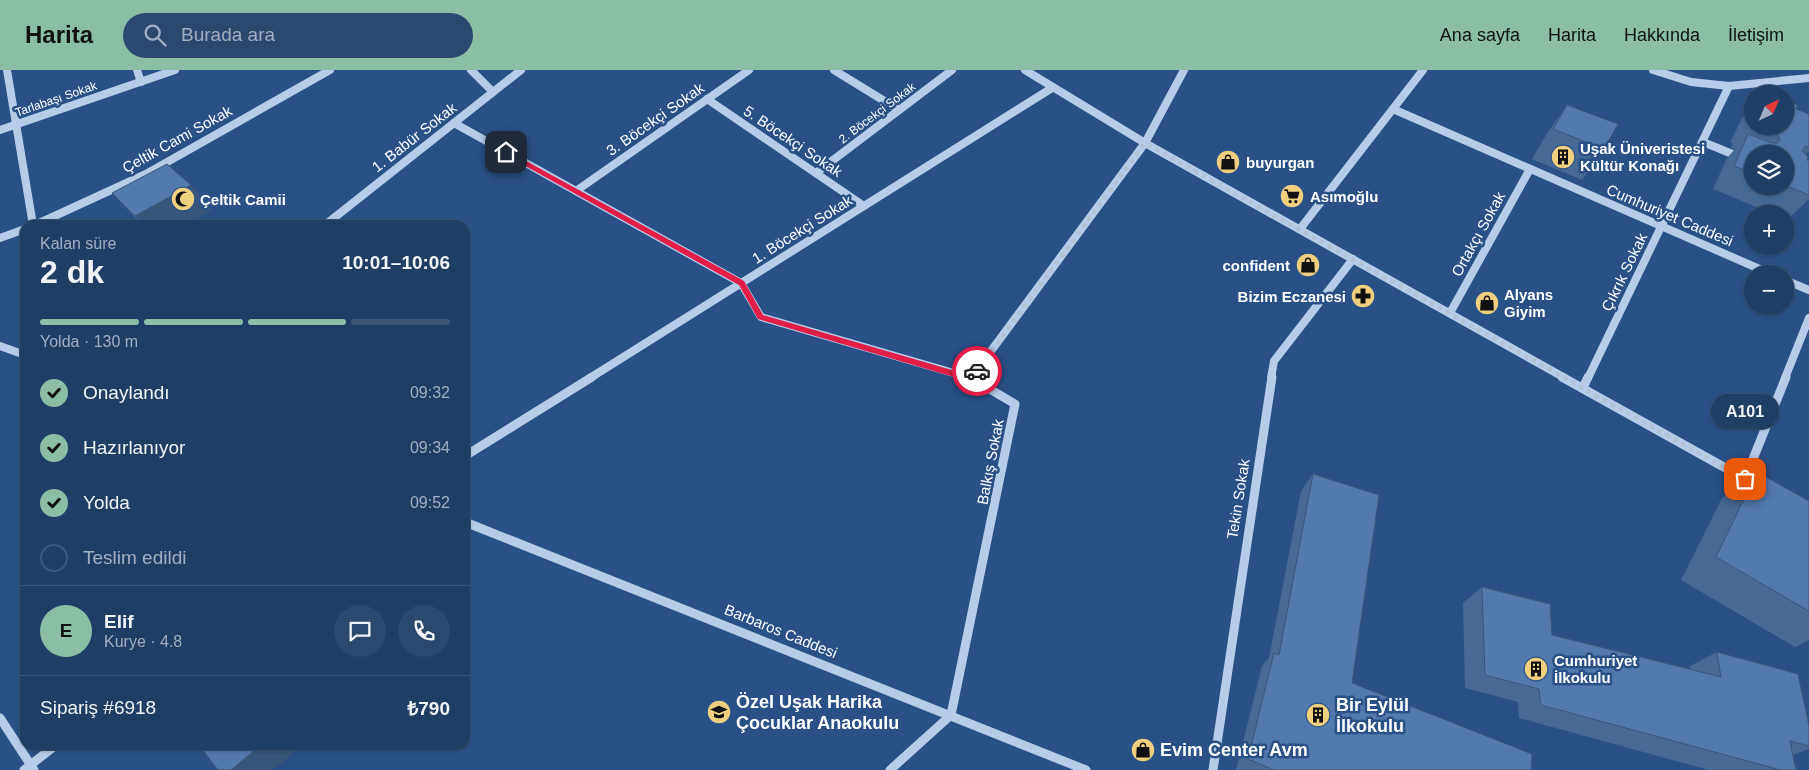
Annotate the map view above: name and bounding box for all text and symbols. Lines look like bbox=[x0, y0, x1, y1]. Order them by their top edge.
search box bbox=[123, 13, 473, 58]
text: Harita bbox=[25, 21, 93, 48]
icon: search bbox=[141, 21, 169, 49]
text: Burada ara bbox=[181, 24, 275, 45]
text: Ana sayfa bbox=[1440, 25, 1520, 45]
text: Harita bbox=[1548, 25, 1596, 45]
text: Hakkında bbox=[1624, 25, 1700, 45]
text: İletişim bbox=[1728, 25, 1784, 45]
street label: Tarlabaşı Sokak bbox=[13, 78, 100, 120]
street label: 3. Böcekçi Sokak bbox=[603, 79, 707, 159]
street label: 2. Böcekçi Sokak bbox=[836, 79, 919, 146]
north arrow bbox=[1744, 85, 1794, 135]
map controls bbox=[1744, 85, 1794, 315]
street label: 1. Babür Sokak bbox=[368, 98, 460, 175]
street label: Çeltik Cami Sokak bbox=[119, 102, 235, 176]
street label: 5. Böcekçi Sokak bbox=[741, 102, 846, 180]
pin bbox=[485, 131, 527, 173]
icon: home bbox=[492, 138, 520, 166]
place label: Uşak Üniveristesi Kültür Konağı bbox=[1580, 140, 1705, 174]
building icon: Uşak Üniveristesi Kültür Konağı bbox=[1550, 144, 1576, 170]
button: layers bbox=[1744, 145, 1794, 195]
shop icon: buyurgan bbox=[1215, 149, 1241, 175]
place label: buyurgan bbox=[1246, 154, 1314, 171]
street label: Cumhuriyet Caddesi bbox=[1604, 181, 1736, 249]
supermarket icon: Asımoğlu bbox=[1279, 183, 1305, 209]
mosque icon: Çeltik Camii bbox=[170, 186, 196, 212]
place label: Asımoğlu bbox=[1310, 188, 1378, 205]
street label: Ortakçı Sokak bbox=[1448, 188, 1509, 279]
place label: Çeltik Camii bbox=[200, 191, 286, 208]
street label: 1. Böcekçi Sokak bbox=[749, 191, 856, 267]
button: + bbox=[1744, 205, 1794, 255]
street label: Çıkrık Sokak bbox=[1598, 230, 1650, 314]
text: Kalan süre bbox=[40, 235, 117, 252]
text: 10:01–10:06 bbox=[342, 252, 450, 273]
shop icon: confident bbox=[1295, 252, 1321, 278]
text: 2 dk bbox=[40, 254, 104, 290]
place label: confident bbox=[1223, 257, 1290, 274]
button: − bbox=[1744, 265, 1794, 315]
pharmacy icon: Bizim Eczanesi bbox=[1350, 283, 1376, 309]
place label: Alyans Giyim bbox=[1504, 286, 1553, 320]
place label: Bizim Eczanesi bbox=[1238, 288, 1346, 305]
shop icon: Alyans Giyim bbox=[1474, 290, 1500, 316]
text: Yolda · 130 m bbox=[40, 333, 138, 350]
courier bbox=[952, 346, 1002, 396]
icon: car bbox=[963, 357, 991, 385]
icon: check bbox=[40, 379, 68, 407]
text: Onaylandı bbox=[83, 382, 170, 403]
text: 09:32 bbox=[410, 384, 450, 401]
callout: A101 bbox=[1711, 394, 1779, 429]
text: A101 bbox=[1726, 403, 1764, 420]
street label: Balkış Sokak bbox=[973, 417, 1007, 506]
icon: check bbox=[40, 434, 68, 462]
text: Hazırlanıyor bbox=[83, 437, 185, 458]
text: 09:34 bbox=[410, 439, 450, 456]
street label: Tekin Sokak bbox=[1223, 457, 1253, 540]
pin bbox=[1724, 458, 1766, 500]
icon: bag bbox=[1731, 465, 1759, 493]
icon: check bbox=[40, 489, 68, 517]
text: Yolda bbox=[83, 492, 130, 513]
text: 09:52 bbox=[410, 494, 450, 511]
text: Teslim edildi bbox=[83, 547, 186, 568]
street label: Barbaros Caddesi bbox=[722, 601, 840, 661]
button: chat bbox=[334, 605, 386, 657]
button: phone bbox=[398, 605, 450, 657]
text: Elif bbox=[104, 611, 134, 632]
text: E bbox=[60, 620, 72, 641]
text: Kurye · 4.8 bbox=[104, 633, 182, 650]
place label: Cumhuriyet İlkokulu bbox=[1554, 652, 1637, 686]
building icon: Cumhuriyet İlkokulu bbox=[1523, 656, 1549, 682]
place label: Özel Uşak Harika Çocuklar Anaokulu bbox=[736, 692, 899, 733]
place label: Bir Eylül İlkokulu bbox=[1336, 695, 1409, 736]
text: Sipariş #6918 bbox=[40, 697, 156, 718]
text: ₺790 bbox=[407, 698, 450, 719]
school or university icon: Özel Uşak Harika Çocuklar Anaokulu bbox=[706, 699, 732, 725]
building icon: Bir Eylül İlkokulu bbox=[1305, 702, 1331, 728]
shop icon: Evim Center Avm bbox=[1130, 737, 1156, 763]
place label: Evim Center Avm bbox=[1160, 740, 1308, 760]

